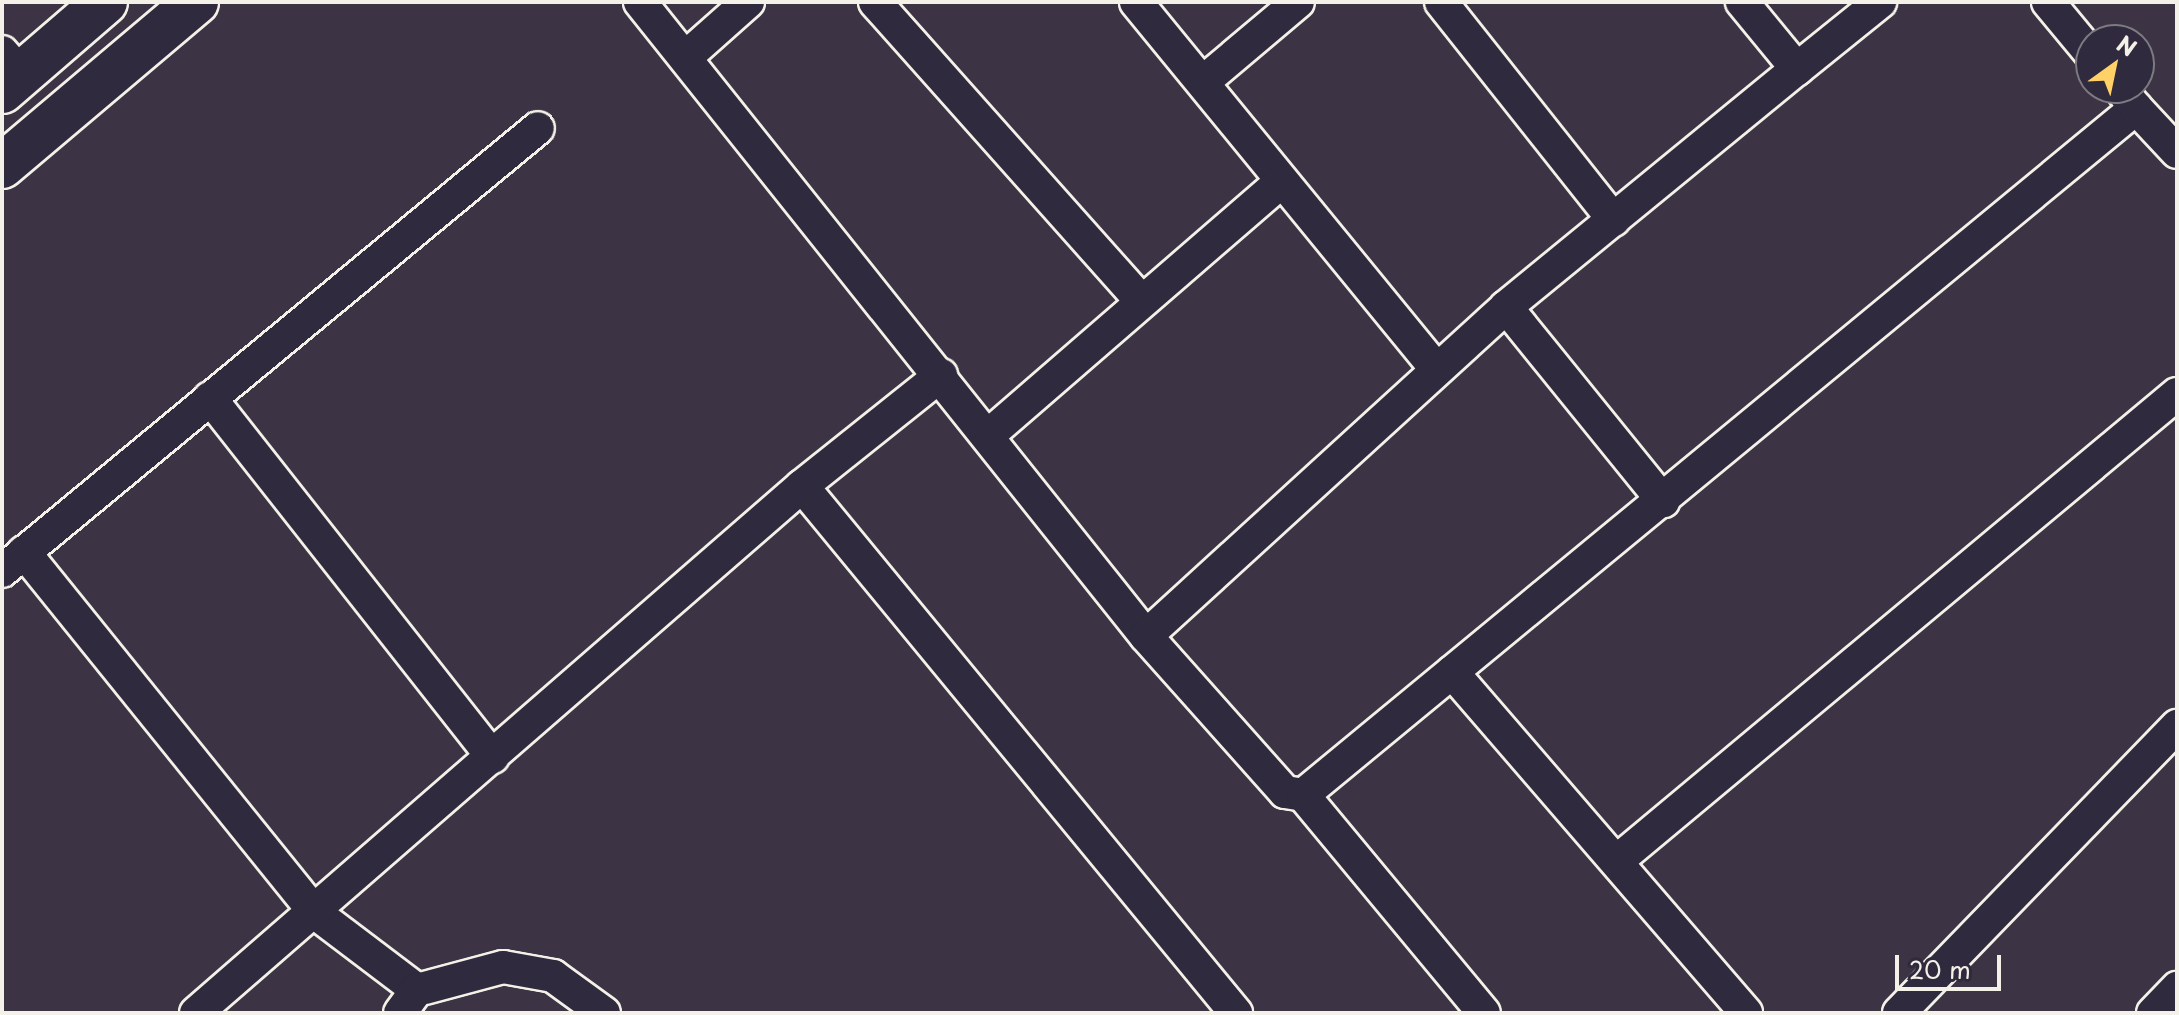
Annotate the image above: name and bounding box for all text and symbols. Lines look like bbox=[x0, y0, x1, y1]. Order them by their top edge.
north arrow bbox=[2075, 24, 2155, 104]
text: N bbox=[2111, 27, 2144, 64]
scale bar bbox=[1899, 939, 2005, 989]
text: 20 m bbox=[1909, 951, 1971, 987]

